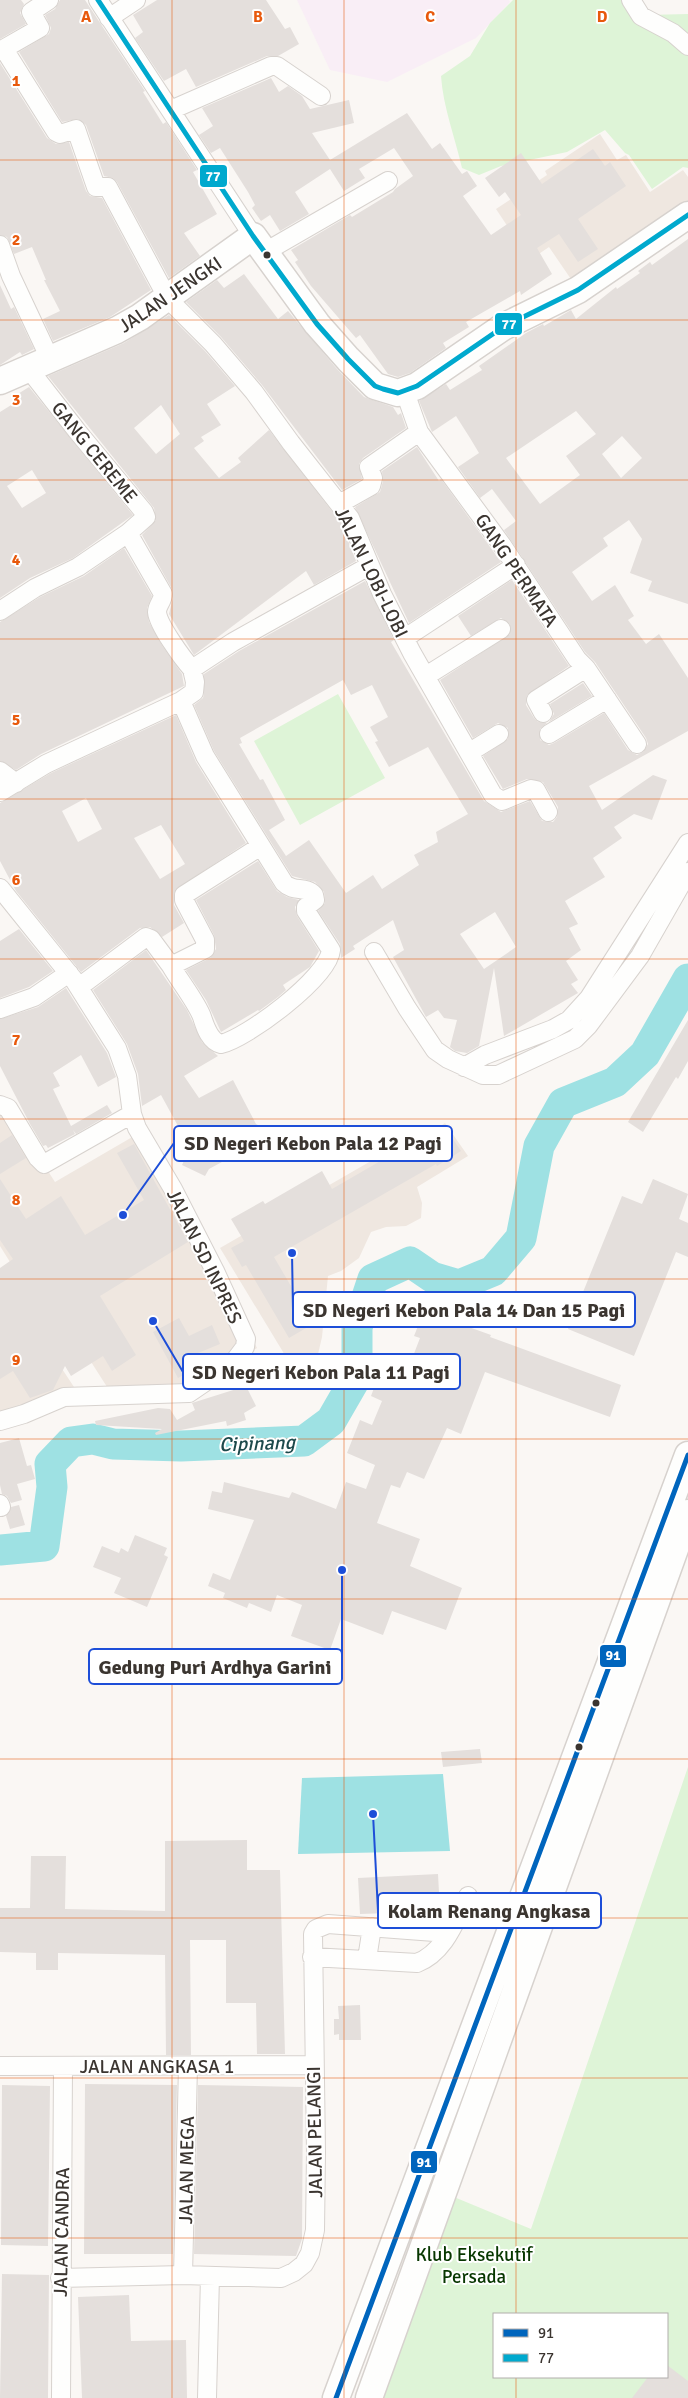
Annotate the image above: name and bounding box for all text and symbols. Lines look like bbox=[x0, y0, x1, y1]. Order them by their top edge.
text: A bbox=[81, 7, 92, 27]
text: B bbox=[253, 7, 263, 27]
text: C bbox=[425, 7, 435, 27]
text: D bbox=[597, 7, 608, 27]
text: 1 bbox=[12, 71, 21, 91]
line badge: 77 bbox=[199, 164, 228, 188]
text: 77 bbox=[205, 168, 221, 185]
text: 2 bbox=[12, 230, 20, 250]
unlabelled marker bbox=[262, 250, 272, 260]
street label: JALAN JENGKI bbox=[114, 251, 227, 338]
line badge: 77 bbox=[494, 312, 523, 336]
text: 77 bbox=[501, 316, 517, 333]
text: 3 bbox=[12, 390, 20, 410]
street label: GANG CEREME bbox=[46, 397, 142, 508]
street label: JALAN LOBI-LOBI bbox=[329, 503, 413, 642]
street label: GANG PERMATA bbox=[469, 509, 563, 632]
text: 4 bbox=[12, 550, 21, 570]
text: 5 bbox=[12, 710, 20, 730]
text: 6 bbox=[12, 870, 21, 890]
text: 7 bbox=[12, 1030, 21, 1050]
callout: SD Negeri Kebon Pala 12 Pagi bbox=[174, 1126, 452, 1161]
text: SD Negeri Kebon Pala 12 Pagi bbox=[184, 1131, 442, 1156]
street label: JALAN SD INPRES bbox=[161, 1185, 247, 1328]
text: 8 bbox=[12, 1190, 21, 1210]
callout: SD Negeri Kebon Pala 14 Dan 15 Pagi bbox=[293, 1292, 635, 1327]
text: SD Negeri Kebon Pala 14 Dan 15 Pagi bbox=[303, 1298, 625, 1323]
text: 9 bbox=[12, 1350, 21, 1370]
callout: SD Negeri Kebon Pala 11 Pagi bbox=[183, 1354, 460, 1389]
text: SD Negeri Kebon Pala 11 Pagi bbox=[192, 1360, 450, 1385]
water label: Cipinang bbox=[219, 1430, 297, 1457]
line badge: 91 bbox=[599, 1644, 627, 1668]
text: 91 bbox=[605, 1647, 621, 1664]
callout: Gedung Puri Ardhya Garini bbox=[89, 1649, 342, 1684]
text: Gedung Puri Ardhya Garini bbox=[99, 1655, 331, 1680]
unlabelled marker bbox=[591, 1698, 601, 1708]
unlabelled marker bbox=[574, 1742, 584, 1752]
callout: Kolam Renang Angkasa bbox=[378, 1893, 601, 1928]
text: Kolam Renang Angkasa bbox=[387, 1899, 591, 1924]
street label: JALAN ANGKASA 1 bbox=[80, 2055, 234, 2079]
street label: JALAN PELANGI bbox=[302, 2066, 328, 2198]
street label: JALAN MEGA bbox=[174, 2115, 200, 2224]
line badge: 91 bbox=[410, 2150, 438, 2174]
text: 91 bbox=[416, 2154, 432, 2171]
street label: JALAN CANDRA bbox=[49, 2167, 75, 2297]
park label: Klub Eksekutif Persada bbox=[415, 2243, 534, 2289]
legend bbox=[493, 2313, 668, 2378]
text: 91 bbox=[538, 2324, 554, 2342]
text: 77 bbox=[538, 2349, 554, 2367]

